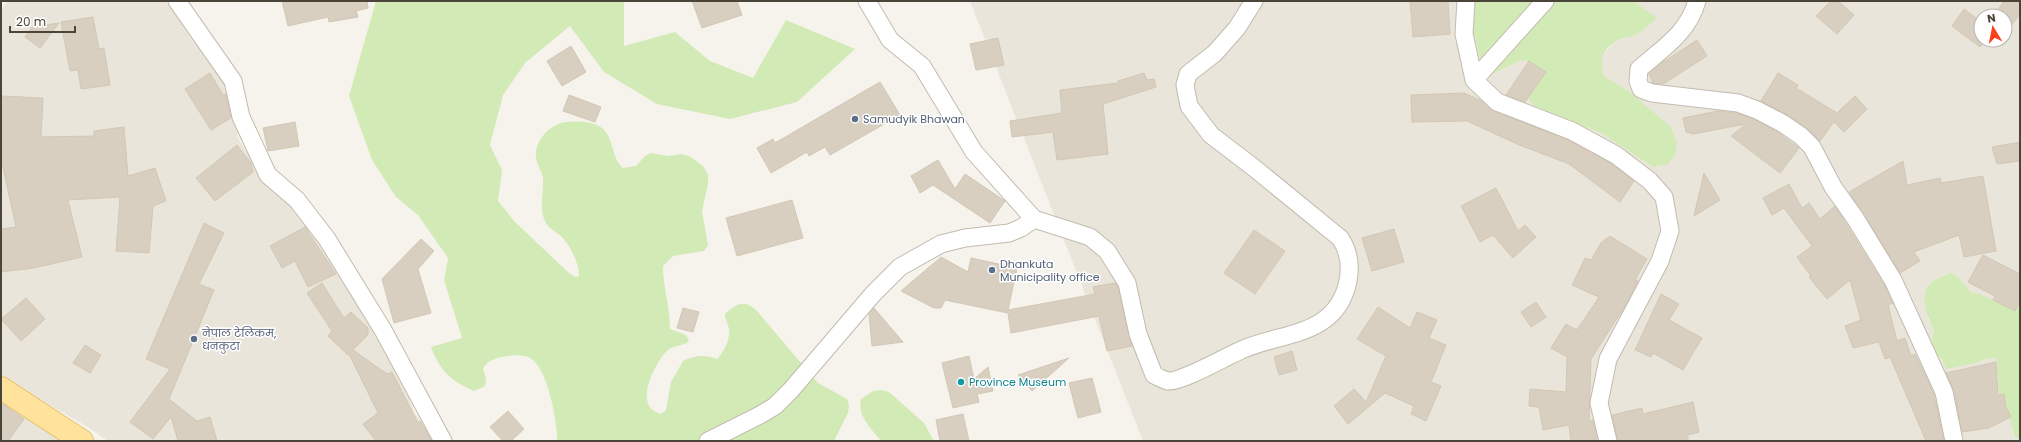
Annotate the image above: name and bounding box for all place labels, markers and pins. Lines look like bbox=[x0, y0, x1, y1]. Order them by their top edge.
place label: Samudyik Bhawan bbox=[863, 111, 965, 127]
marker: Samudyik Bhawan bbox=[850, 114, 860, 124]
place label: Dhankuta Municipality office bbox=[1000, 256, 1100, 285]
marker: Dhankuta Municipality office bbox=[987, 265, 997, 275]
place label: नेपाल टेलिकम, धनकुटा bbox=[201, 325, 276, 354]
marker: नेपाल टेलिकम, धनकुटा bbox=[189, 334, 199, 344]
place label: Province Museum bbox=[969, 374, 1066, 390]
marker: Province Museum bbox=[956, 377, 966, 387]

